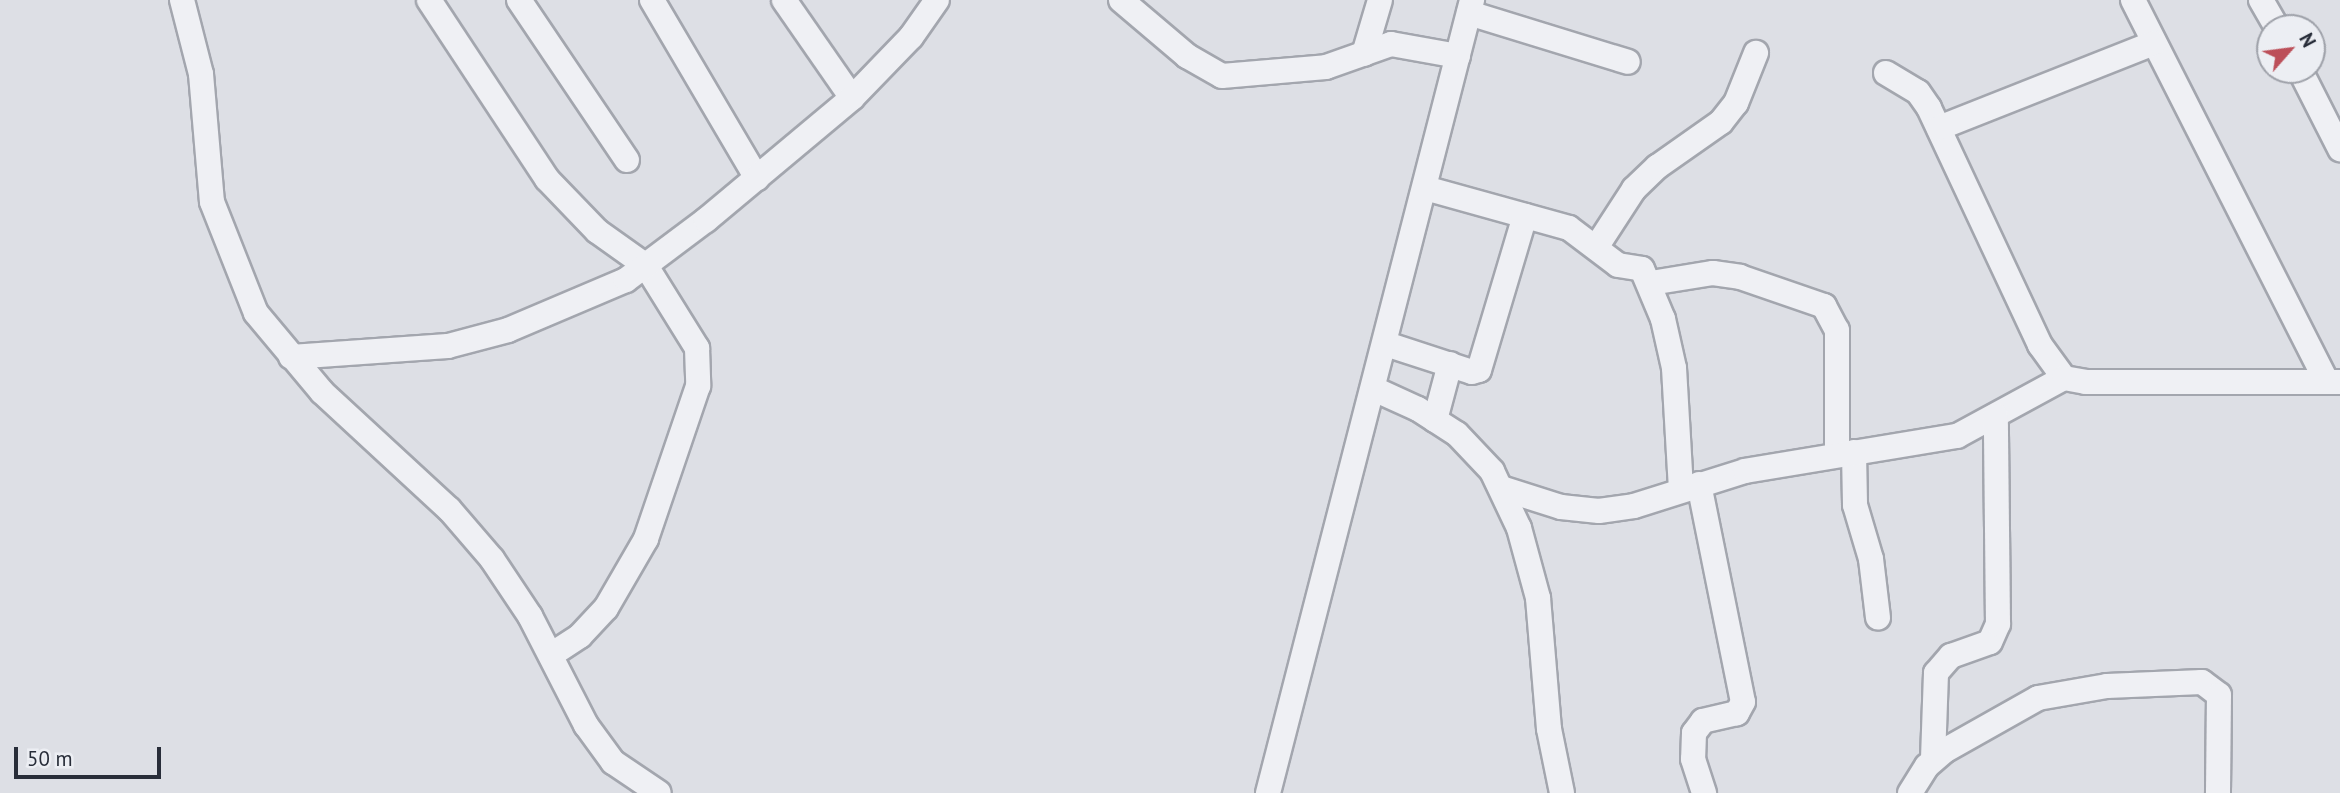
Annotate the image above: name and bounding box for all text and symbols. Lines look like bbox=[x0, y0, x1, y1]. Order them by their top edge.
north arrow bbox=[2256, 14, 2326, 84]
text: N bbox=[2294, 29, 2321, 51]
scale bar bbox=[18, 734, 164, 778]
text: 50 m bbox=[27, 745, 73, 772]

